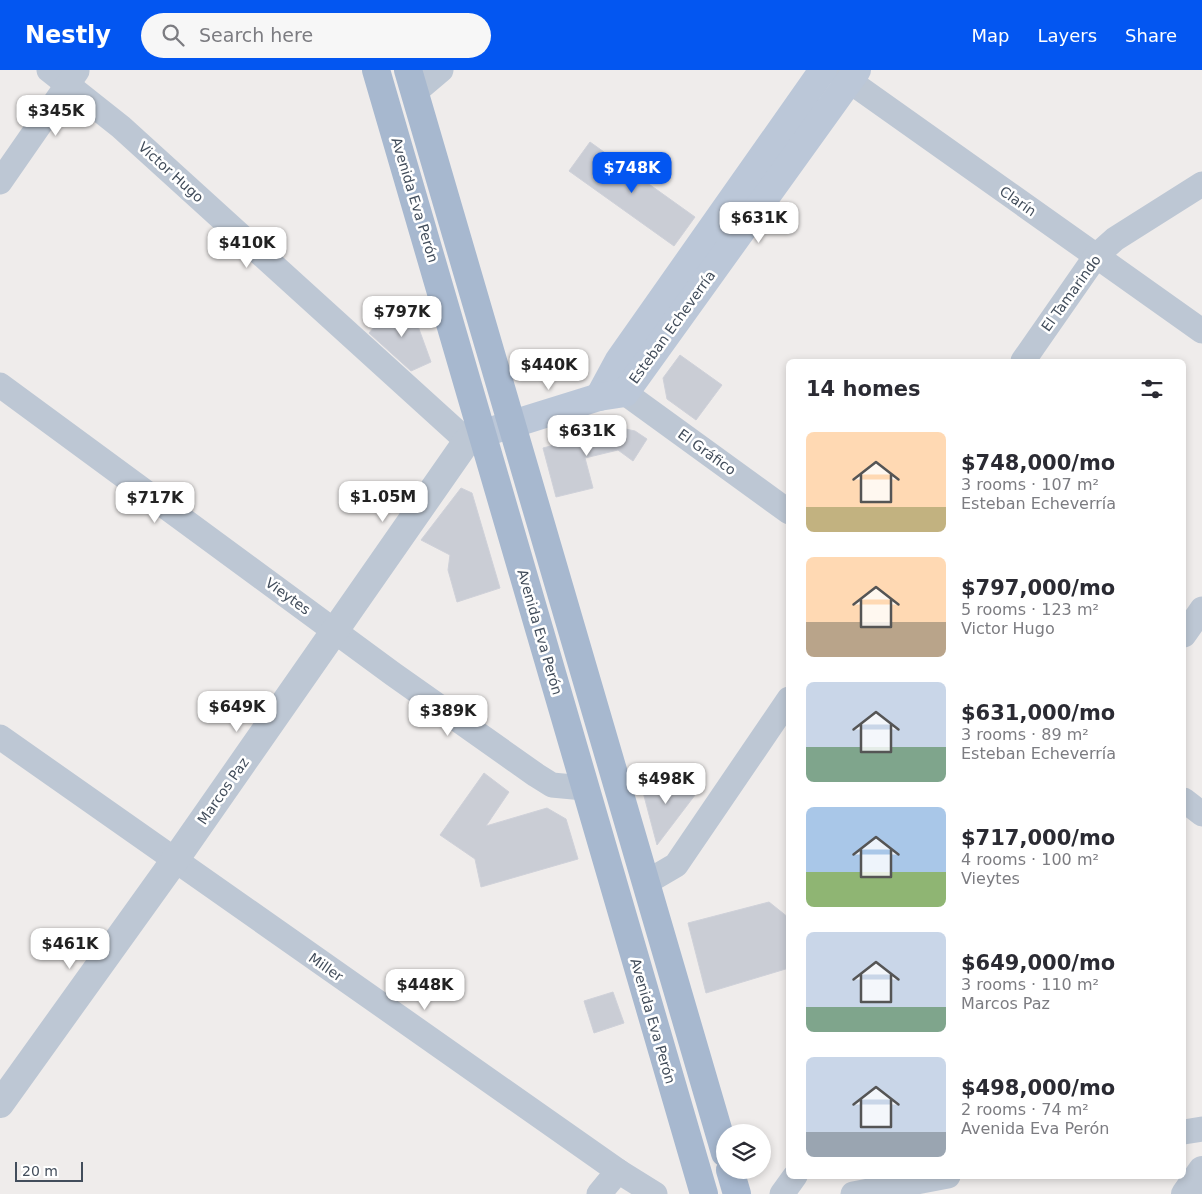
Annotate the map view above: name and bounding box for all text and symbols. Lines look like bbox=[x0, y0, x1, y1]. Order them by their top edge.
search box bbox=[141, 13, 491, 58]
text: Nestly bbox=[25, 21, 111, 49]
icon: search bbox=[159, 21, 187, 49]
text: Search here bbox=[199, 24, 313, 46]
text: Map bbox=[971, 25, 1009, 46]
text: Layers bbox=[1037, 25, 1097, 46]
text: Share bbox=[1125, 25, 1177, 46]
pin: $345K bbox=[21, 94, 91, 137]
text: $345K bbox=[28, 101, 84, 120]
street label: Avenida Eva Perón bbox=[388, 136, 442, 264]
street label: Victor Hugo bbox=[135, 139, 207, 205]
pin: $748K bbox=[597, 152, 667, 194]
text: $748K bbox=[604, 158, 660, 177]
street label: Clarín bbox=[997, 183, 1039, 219]
pin: $631K bbox=[724, 202, 794, 244]
text: $631K bbox=[731, 208, 787, 227]
pin: $410K bbox=[212, 226, 282, 269]
text: $410K bbox=[219, 233, 275, 252]
street label: El Tamarindo bbox=[1038, 252, 1104, 334]
street label: Esteban Echeverría bbox=[626, 267, 718, 387]
pin: $797K bbox=[367, 296, 437, 338]
text: $797K bbox=[374, 302, 430, 321]
pin: $440K bbox=[514, 348, 584, 391]
text: $440K bbox=[521, 355, 577, 374]
icon: filters bbox=[1138, 375, 1166, 403]
text: 14 homes bbox=[806, 377, 921, 401]
pin: $631K bbox=[552, 414, 622, 457]
text: $631K bbox=[559, 421, 615, 440]
street label: El Gráfico bbox=[675, 426, 739, 478]
text: $748,000/mo bbox=[961, 451, 1115, 475]
icon: home bbox=[846, 452, 906, 512]
text: 3 rooms · 107 m² bbox=[961, 475, 1099, 494]
pin: $1.05M bbox=[342, 480, 424, 523]
pin: $717K bbox=[120, 482, 190, 524]
text: $1.05M bbox=[350, 487, 416, 506]
text: $717K bbox=[127, 488, 183, 507]
text: Esteban Echeverría bbox=[961, 494, 1116, 513]
street label: Avenida Eva Perón bbox=[514, 567, 566, 697]
street label: Vieytes bbox=[262, 574, 314, 618]
text: $797,000/mo bbox=[961, 576, 1115, 600]
icon: home bbox=[846, 577, 906, 637]
text: 5 rooms · 123 m² bbox=[961, 600, 1099, 619]
text: Victor Hugo bbox=[961, 619, 1055, 638]
pin: $649K bbox=[202, 690, 272, 733]
pin: $389K bbox=[413, 694, 483, 737]
text: $649K bbox=[209, 697, 265, 716]
text: $389K bbox=[420, 701, 476, 720]
text: $631,000/mo bbox=[961, 701, 1115, 725]
icon: home bbox=[846, 702, 906, 762]
text: 3 rooms · 89 m² bbox=[961, 725, 1089, 744]
text: Esteban Echeverría bbox=[961, 744, 1116, 763]
street label: Marcos Paz bbox=[194, 755, 252, 827]
pin: $498K bbox=[631, 762, 701, 805]
text: $498K bbox=[638, 769, 694, 788]
text: $717,000/mo bbox=[961, 826, 1115, 850]
icon: home bbox=[846, 827, 906, 887]
text: 4 rooms · 100 m² bbox=[961, 850, 1099, 869]
text: Vieytes bbox=[961, 869, 1020, 888]
pin: $461K bbox=[35, 928, 105, 970]
text: $461K bbox=[42, 934, 98, 953]
street label: Miller bbox=[306, 950, 346, 985]
text: $649,000/mo bbox=[961, 951, 1115, 975]
icon: home bbox=[846, 952, 906, 1012]
street label: Avenida Eva Perón bbox=[627, 956, 679, 1086]
pin: $448K bbox=[390, 968, 460, 1011]
text: $448K bbox=[397, 975, 453, 994]
text: 3 rooms · 110 m² bbox=[961, 975, 1099, 994]
text: Marcos Paz bbox=[961, 994, 1050, 1013]
text: $498,000/mo bbox=[961, 1076, 1115, 1100]
icon: home bbox=[846, 1077, 906, 1137]
text: 2 rooms · 74 m² bbox=[961, 1100, 1089, 1119]
text: Avenida Eva Perón bbox=[961, 1119, 1110, 1138]
map controls bbox=[716, 1124, 771, 1179]
button: layers bbox=[716, 1124, 771, 1179]
scale bar bbox=[15, 1159, 82, 1182]
text: 20 m bbox=[22, 1163, 58, 1179]

